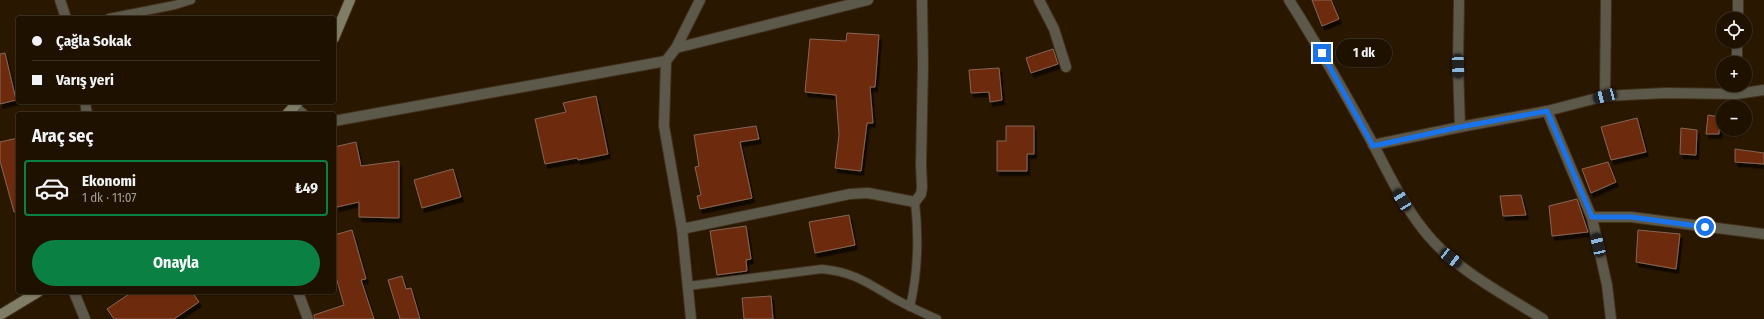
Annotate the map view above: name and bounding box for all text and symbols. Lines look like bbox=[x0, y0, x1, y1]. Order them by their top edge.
map controls bbox=[1716, 12, 1752, 136]
button: locate bbox=[1716, 12, 1752, 48]
text: Çağla Sokak bbox=[56, 32, 131, 50]
callout: 1 dk bbox=[1336, 39, 1392, 67]
route end bbox=[1313, 44, 1331, 62]
text: 1 dk bbox=[1353, 45, 1375, 60]
car bbox=[1452, 54, 1464, 78]
button: + bbox=[1716, 56, 1752, 92]
text: Varış yeri bbox=[56, 71, 114, 89]
car bbox=[1592, 87, 1618, 105]
button: − bbox=[1716, 100, 1752, 136]
text: Araç seç bbox=[32, 125, 93, 147]
icon: car bbox=[34, 170, 70, 206]
text: Ekonomi bbox=[82, 172, 136, 190]
text: ₺49 bbox=[295, 179, 318, 197]
car bbox=[1391, 187, 1413, 213]
text: 1 dk · 11:07 bbox=[82, 190, 137, 205]
route start bbox=[1696, 218, 1714, 236]
car bbox=[1589, 232, 1607, 258]
button: Onayla bbox=[32, 240, 320, 286]
car bbox=[1438, 246, 1464, 270]

